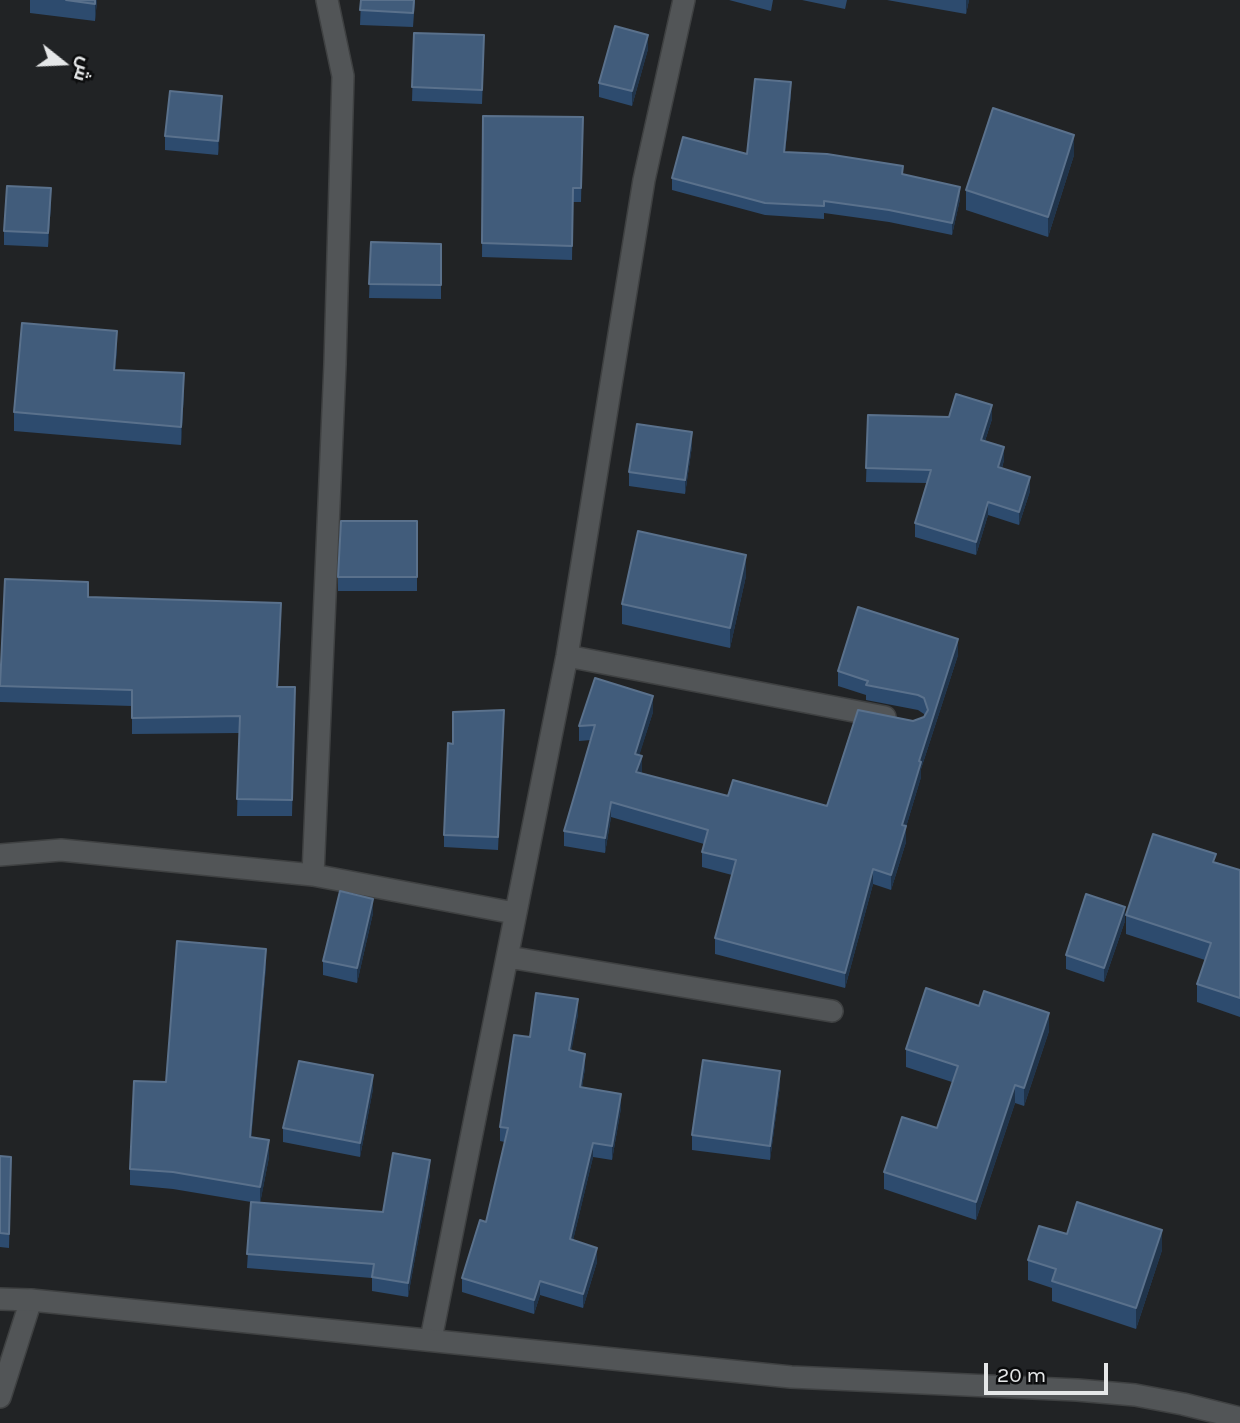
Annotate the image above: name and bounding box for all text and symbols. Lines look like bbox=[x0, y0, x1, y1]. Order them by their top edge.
north arrow bbox=[28, 28, 98, 98]
text: ش bbox=[69, 54, 97, 84]
scale bar bbox=[988, 1350, 1112, 1394]
text: 20 m bbox=[997, 1363, 1046, 1387]

